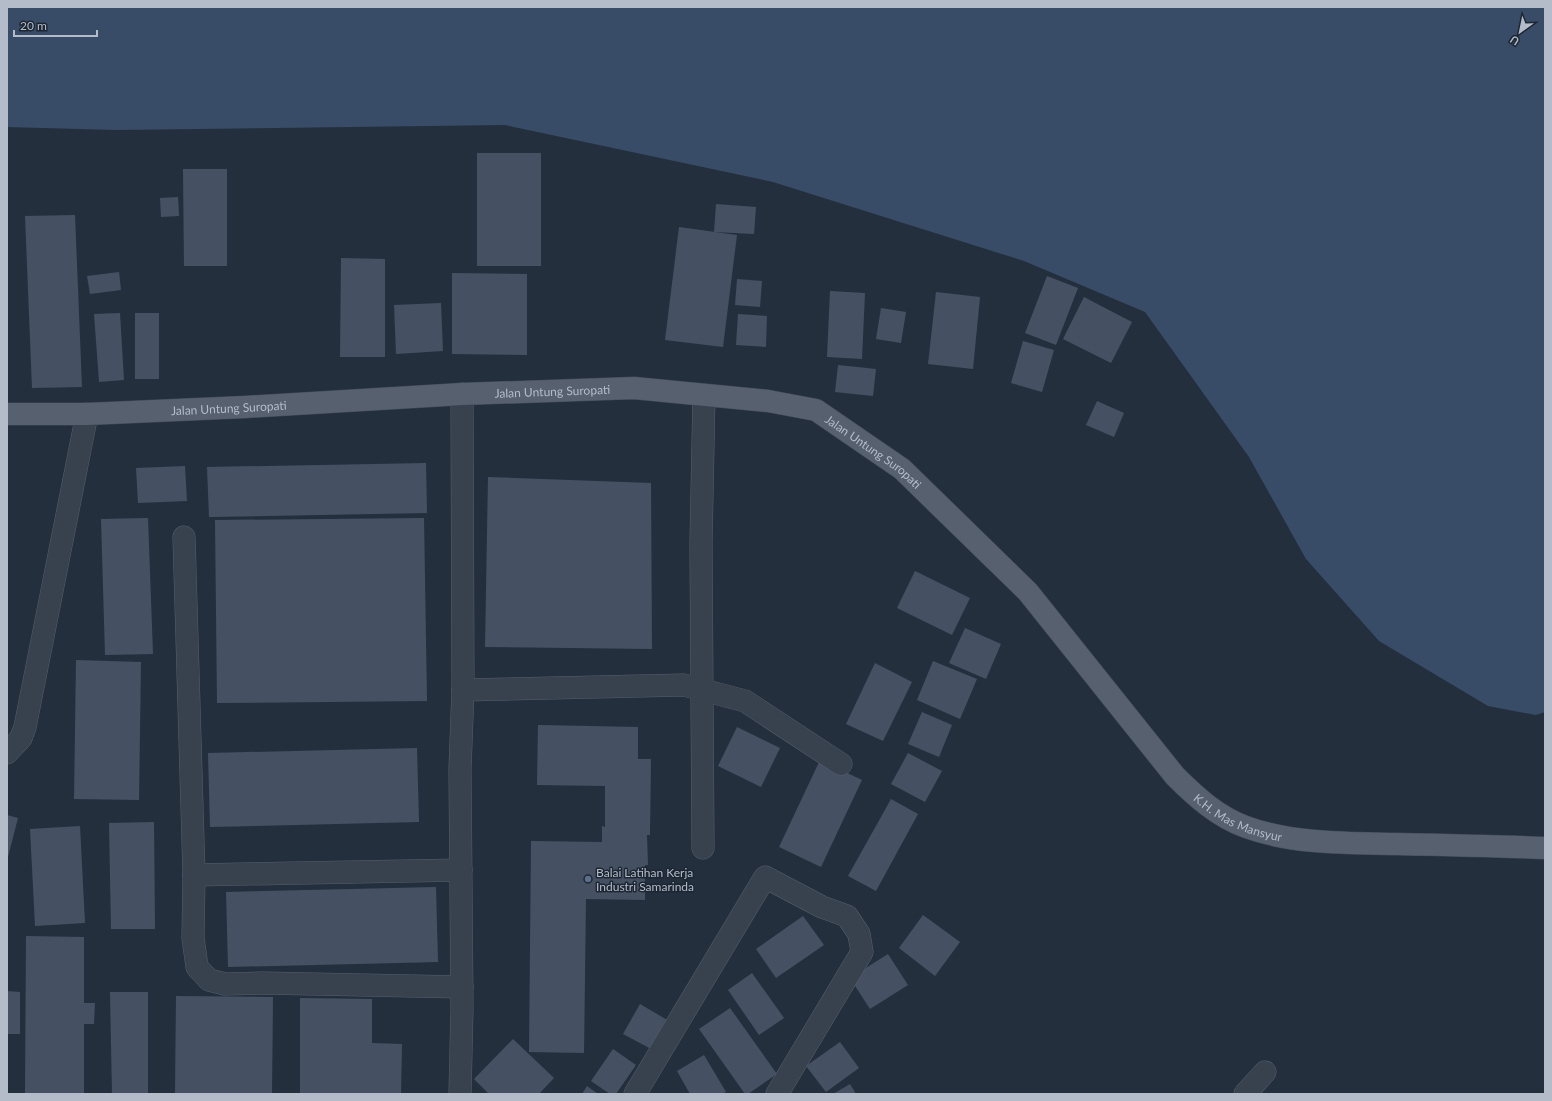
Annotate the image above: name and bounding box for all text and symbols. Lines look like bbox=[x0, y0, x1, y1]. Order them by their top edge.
scale bar bbox=[14, 12, 97, 38]
north arrow bbox=[1500, 12, 1540, 52]
text: 20 m bbox=[20, 18, 47, 33]
text: U bbox=[1507, 33, 1521, 48]
street label: Jalan Untung Suropati bbox=[494, 381, 611, 400]
street label: Jalan Untung Suropati bbox=[171, 397, 287, 418]
street label: Jalan Untung Suropati bbox=[822, 411, 925, 491]
street label: K.H. Mas Mansyur bbox=[1191, 790, 1284, 844]
place label: Balai Latihan Kerja Industri Samarinda bbox=[596, 865, 694, 894]
marker: Balai Latihan Kerja Industri Samarinda bbox=[583, 874, 593, 884]

